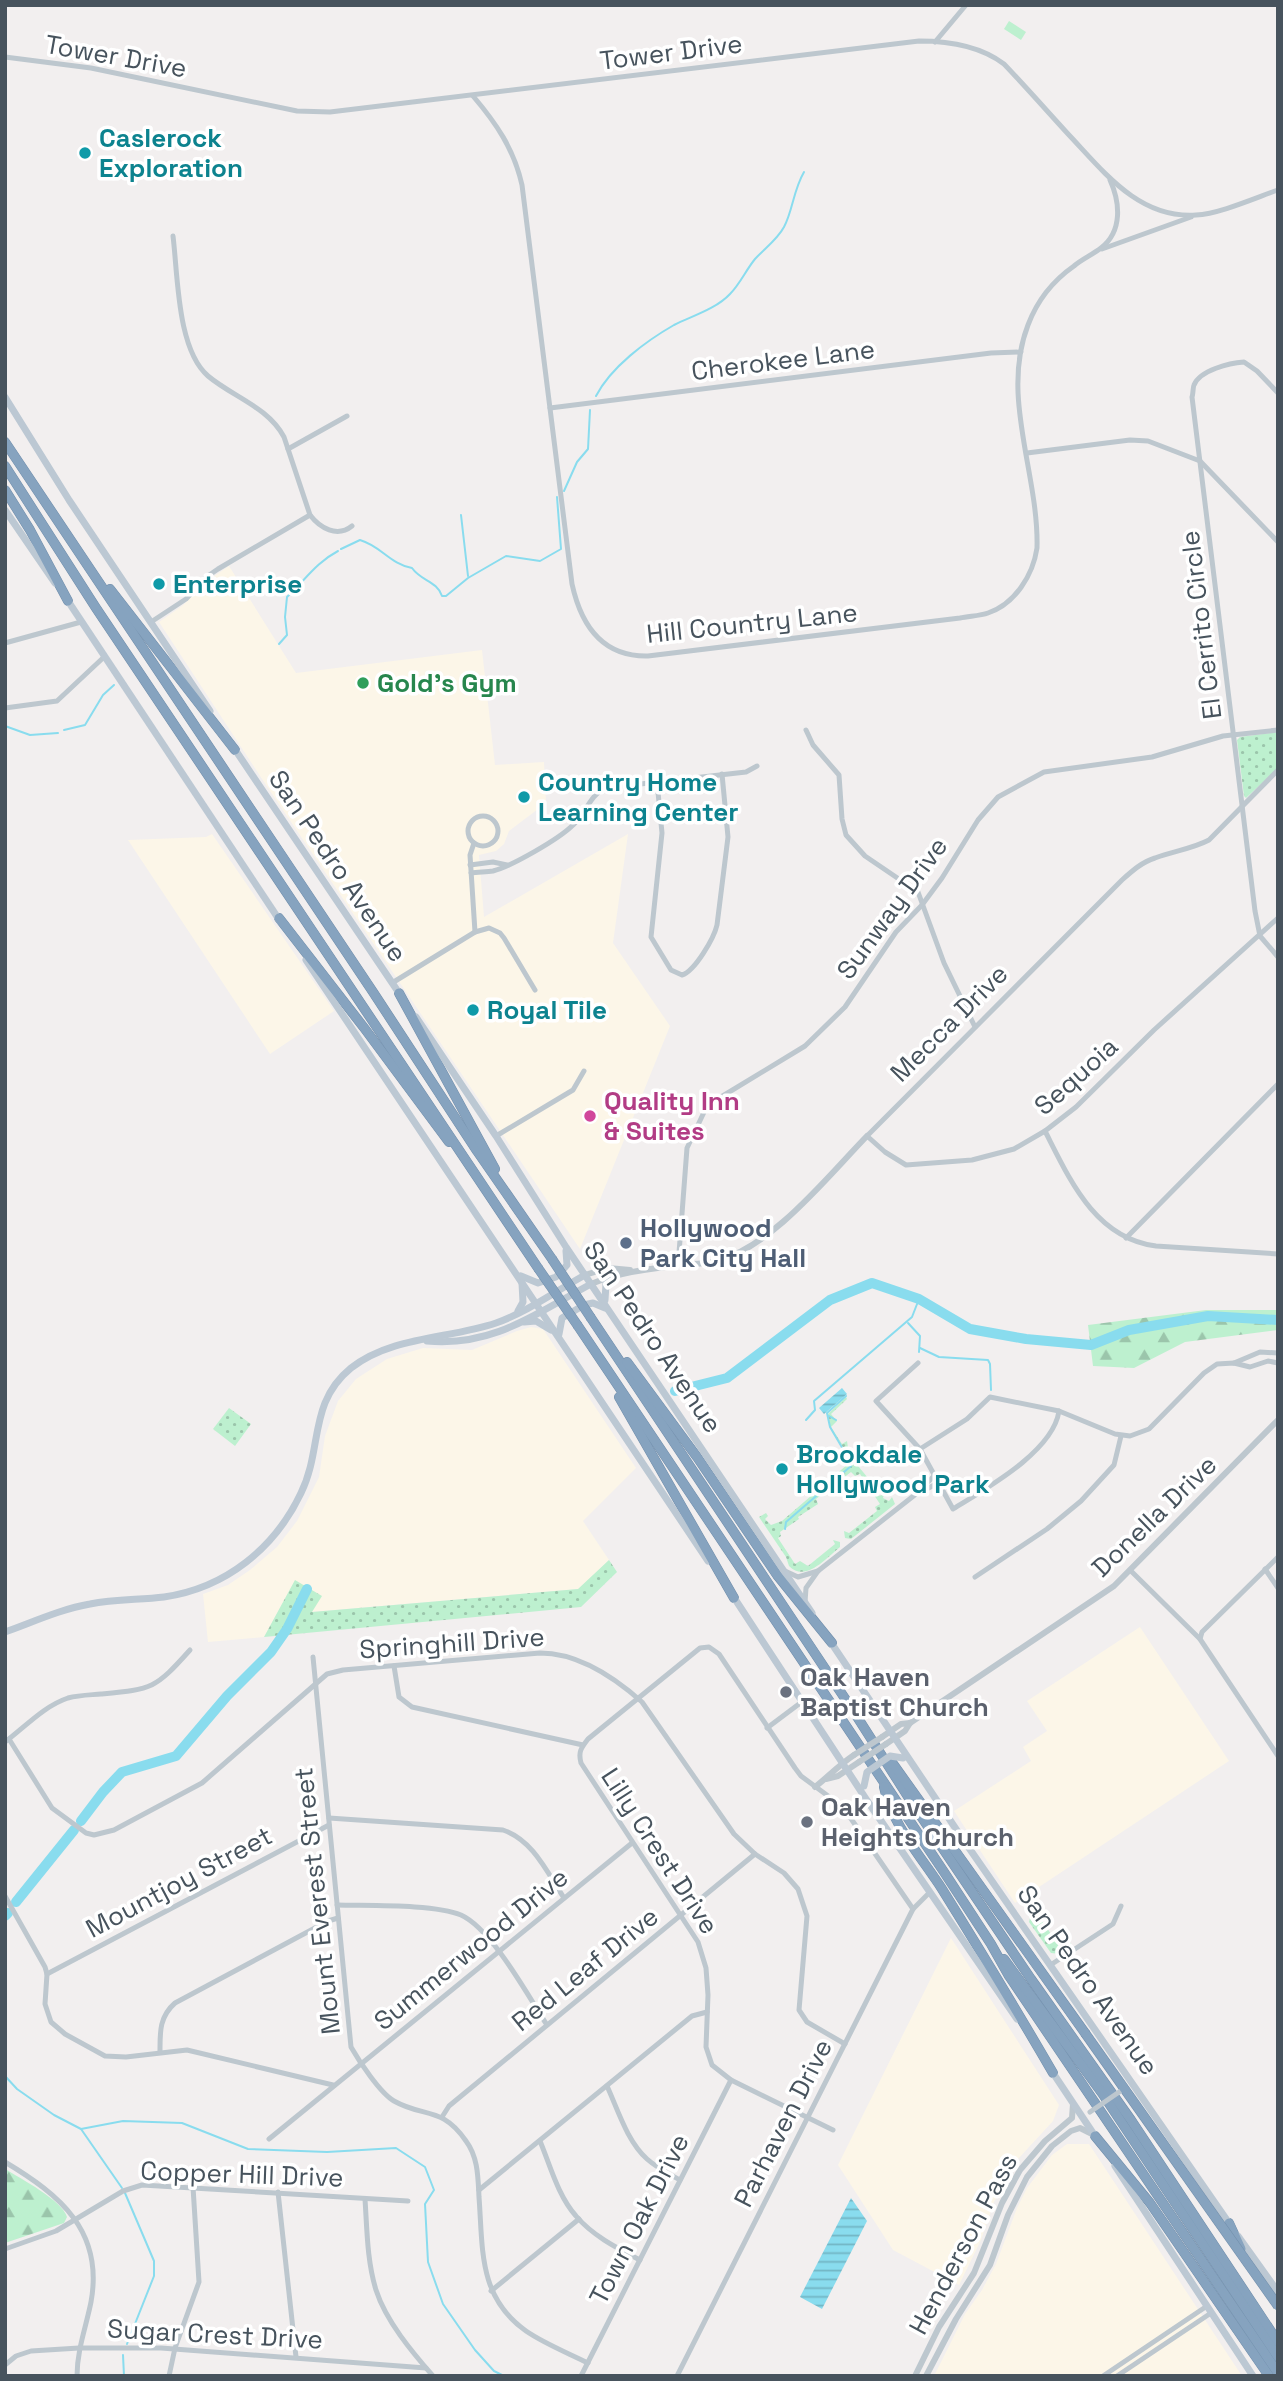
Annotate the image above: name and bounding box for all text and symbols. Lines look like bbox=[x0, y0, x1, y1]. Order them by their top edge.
street label: Tower Drive bbox=[598, 26, 744, 78]
street label: Tower Drive bbox=[43, 27, 189, 85]
place label: Caslerock Exploration bbox=[99, 121, 243, 185]
marker: Caslerock Exploration bbox=[77, 145, 93, 161]
street label: Cherokee Lane bbox=[689, 332, 877, 388]
street label: El Cerrito Circle bbox=[1173, 529, 1229, 721]
place label: Enterprise bbox=[173, 567, 302, 601]
marker: Enterprise bbox=[151, 576, 167, 592]
street label: Hill Country Lane bbox=[645, 595, 859, 651]
place label: Gold's Gym bbox=[377, 666, 517, 700]
marker: Gold's Gym bbox=[355, 675, 371, 691]
street label: San Pedro Avenue bbox=[261, 763, 415, 969]
place label: Country Home Learning Center bbox=[538, 765, 739, 829]
marker: Country Home Learning Center bbox=[516, 789, 532, 805]
street label: Sunway Drive bbox=[829, 830, 955, 986]
street label: Mecca Drive bbox=[883, 957, 1015, 1089]
place label: Royal Tile bbox=[487, 993, 607, 1027]
marker: Royal Tile bbox=[465, 1002, 481, 1018]
street label: Sequoia bbox=[1027, 1029, 1125, 1123]
place label: Quality Inn & Suites bbox=[604, 1084, 740, 1148]
marker: Quality Inn & Suites bbox=[582, 1108, 598, 1124]
place label: Hollywood Park City Hall bbox=[640, 1211, 806, 1275]
street label: San Pedro Avenue bbox=[576, 1234, 730, 1440]
marker: Hollywood Park City Hall bbox=[618, 1235, 634, 1251]
place label: Brookdale Hollywood Park bbox=[796, 1437, 990, 1501]
street label: Donella Drive bbox=[1084, 1448, 1224, 1584]
marker: Brookdale Hollywood Park bbox=[774, 1461, 790, 1477]
street label: Springhill Drive bbox=[358, 1620, 546, 1666]
place label: Oak Haven Baptist Church bbox=[800, 1660, 989, 1724]
marker: Oak Haven Baptist Church bbox=[778, 1684, 794, 1700]
street label: Lilly Crest Drive bbox=[594, 1761, 726, 1941]
street label: Mount Everest Street bbox=[286, 1766, 348, 2036]
place label: Oak Haven Heights Church bbox=[821, 1790, 1014, 1854]
marker: Oak Haven Heights Church bbox=[799, 1814, 815, 1830]
street label: Mountjoy Street bbox=[80, 1819, 278, 1945]
street label: Summerwood Drive bbox=[367, 1860, 575, 2038]
street label: San Pedro Avenue bbox=[1010, 1878, 1166, 2082]
street label: Red Leaf Drive bbox=[505, 1899, 665, 2039]
street label: Parhaven Drive bbox=[726, 2033, 840, 2213]
street label: Town Oak Drive bbox=[581, 2128, 697, 2310]
street label: Henderson Pass bbox=[901, 2148, 1025, 2340]
street label: Copper Hill Drive bbox=[140, 2153, 344, 2195]
street label: Sugar Crest Drive bbox=[106, 2311, 324, 2357]

